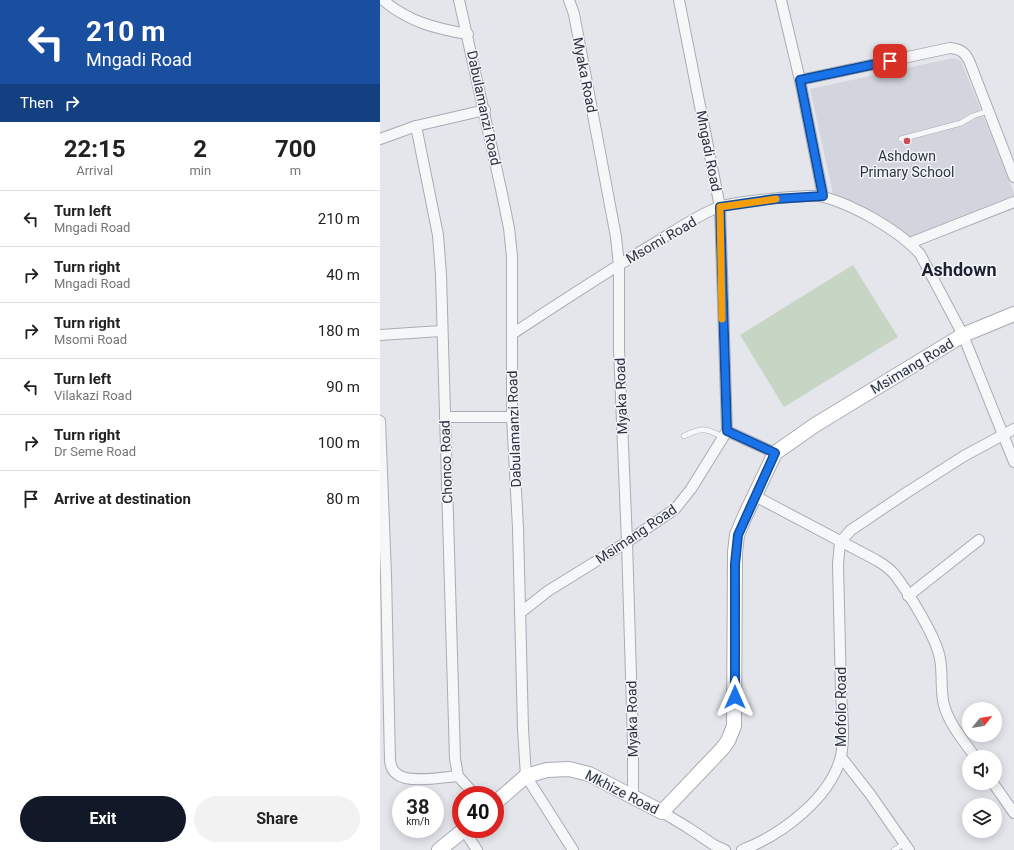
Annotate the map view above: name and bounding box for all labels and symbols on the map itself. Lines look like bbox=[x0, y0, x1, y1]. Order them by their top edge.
street label: Myaka Road bbox=[570, 36, 600, 114]
pin bbox=[873, 44, 907, 78]
street label: Dabulamanzi Road bbox=[464, 49, 504, 167]
street label: Mngadi Road bbox=[693, 109, 725, 193]
marker: Ashdown Primary School bbox=[902, 136, 912, 146]
place label: Ashdown Primary School bbox=[860, 148, 954, 180]
street label: Msomi Road bbox=[623, 213, 699, 267]
district label: Ashdown bbox=[921, 259, 997, 280]
street label: Msimang Road bbox=[868, 335, 956, 397]
street label: Myaka Road bbox=[612, 357, 630, 435]
street label: Dabulamanzi Road bbox=[504, 370, 524, 488]
street label: Chonco Road bbox=[437, 420, 455, 504]
street label: Msimang Road bbox=[593, 501, 679, 567]
street label: Mofolo Road bbox=[833, 667, 849, 747]
position arrow bbox=[714, 676, 756, 718]
street label: Myaka Road bbox=[623, 681, 641, 757]
north arrow bbox=[962, 702, 1002, 742]
street label: Mkhize Road bbox=[583, 767, 661, 817]
speed limit sign: 40 bbox=[452, 786, 504, 838]

